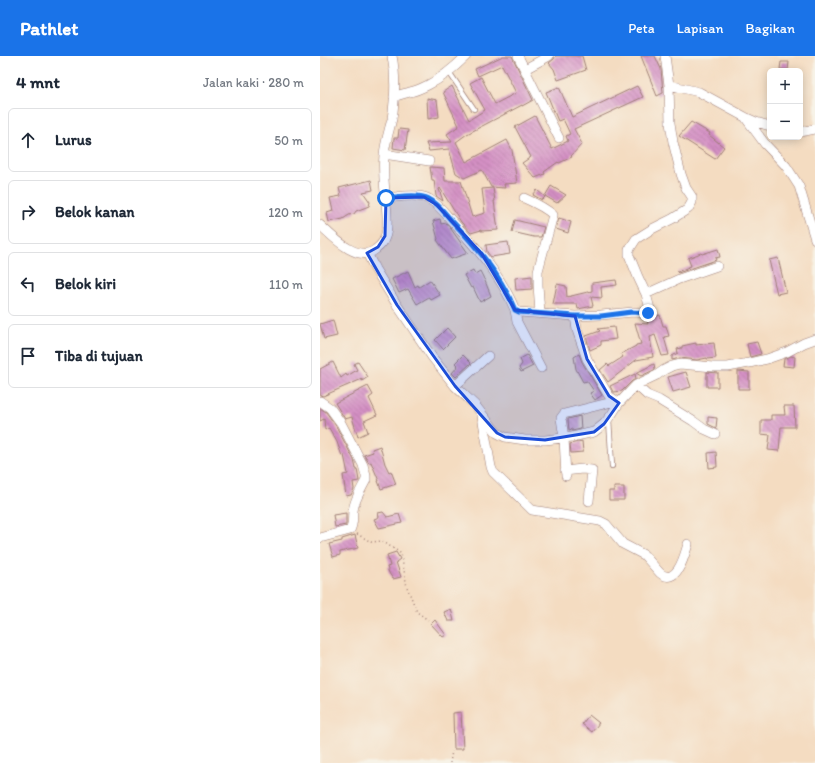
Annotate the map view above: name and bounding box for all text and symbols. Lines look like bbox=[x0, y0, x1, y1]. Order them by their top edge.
text: Pathlet bbox=[20, 17, 78, 40]
text: Peta bbox=[628, 20, 655, 37]
text: Lapisan bbox=[677, 20, 724, 37]
text: Bagikan bbox=[746, 20, 795, 37]
map controls bbox=[767, 68, 803, 140]
button: + bbox=[767, 68, 803, 104]
text: 4 mnt bbox=[16, 72, 60, 92]
text: Jalan kaki · 280 m bbox=[203, 75, 304, 90]
button: − bbox=[767, 104, 803, 140]
icon: ahead bbox=[17, 129, 39, 151]
text: Lurus bbox=[55, 131, 92, 149]
text: 50 m bbox=[274, 133, 303, 148]
route start bbox=[377, 189, 395, 207]
icon: right bbox=[17, 201, 39, 223]
text: Belok kanan bbox=[55, 203, 135, 221]
text: 120 m bbox=[268, 205, 303, 220]
icon: left bbox=[17, 273, 39, 295]
text: Belok kiri bbox=[55, 275, 116, 293]
text: 110 m bbox=[269, 277, 303, 292]
route end bbox=[639, 304, 657, 322]
icon: arrive bbox=[17, 345, 39, 367]
text: Tiba di tujuan bbox=[55, 347, 143, 365]

